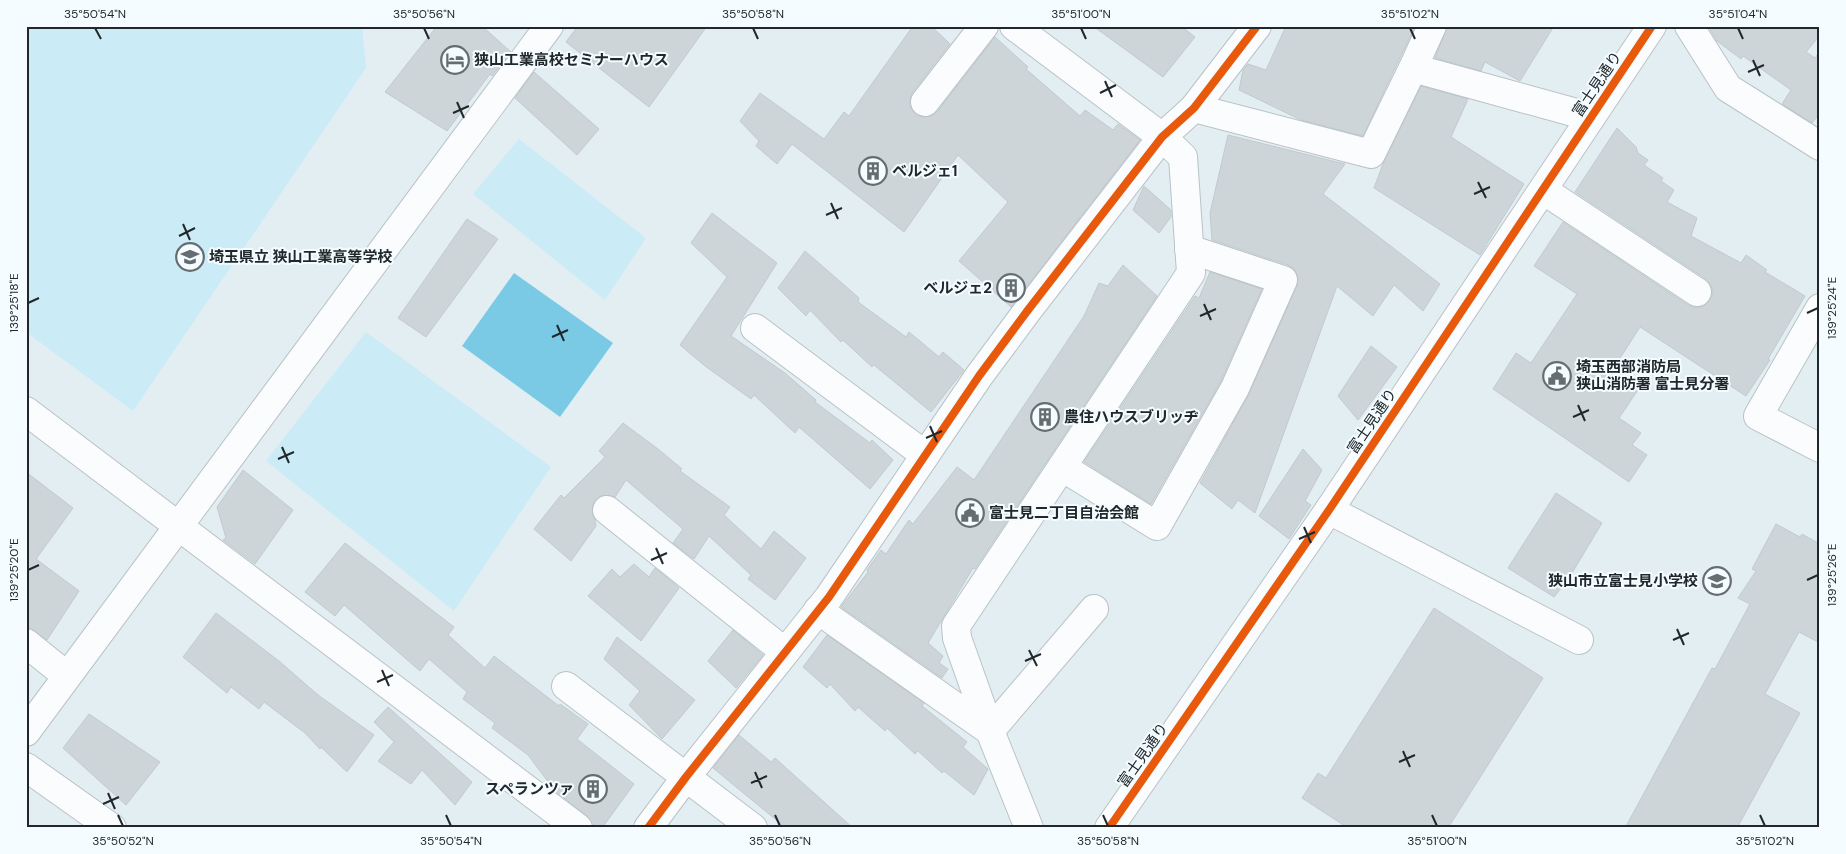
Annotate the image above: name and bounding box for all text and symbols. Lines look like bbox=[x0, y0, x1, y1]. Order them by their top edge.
text: 35°50'54"N bbox=[64, 6, 126, 22]
text: 35°50'56"N bbox=[393, 6, 455, 22]
text: 35°50'58"N bbox=[722, 6, 784, 22]
text: 35°51'00"N bbox=[1051, 6, 1111, 22]
text: 35°51'02"N bbox=[1381, 6, 1439, 22]
text: 35°51'04"N bbox=[1709, 6, 1767, 22]
hotel icon: 狭山工業高校セミナーハウス bbox=[440, 45, 470, 75]
street label: 富士見通り bbox=[1568, 47, 1626, 121]
place label: 狭山工業高校セミナーハウス bbox=[474, 50, 669, 70]
building icon: ベルジェ1 bbox=[858, 156, 888, 186]
place label: ベルジェ1 bbox=[892, 161, 957, 181]
school or university icon: 埼玉県立 狭山工業高等学校 bbox=[175, 242, 205, 272]
place label: 埼玉県立 狭山工業高等学校 bbox=[209, 247, 393, 267]
text: 139°25'18"E bbox=[6, 273, 22, 333]
building icon: ベルジェ2 bbox=[996, 273, 1026, 303]
text: 139°25'24"E bbox=[1824, 277, 1840, 339]
place label: ベルジェ2 bbox=[923, 278, 992, 298]
place label: 埼玉西部消防局 狭山消防署 富士見分署 bbox=[1576, 357, 1730, 394]
public building icon: 埼玉西部消防局 狭山消防署 富士見分署 bbox=[1542, 361, 1572, 391]
street label: 富士見通り bbox=[1343, 384, 1401, 458]
building icon: 農住ハウスブリッヂ bbox=[1030, 402, 1060, 432]
place label: 農住ハウスブリッヂ bbox=[1064, 407, 1199, 427]
public building icon: 富士見二丁目自治会館 bbox=[955, 498, 985, 528]
place label: 富士見二丁目自治会館 bbox=[989, 503, 1139, 523]
text: 139°25'20"E bbox=[6, 538, 22, 602]
text: 139°25'26"E bbox=[1824, 543, 1840, 606]
school or university icon: 狭山市立富士見小学校 bbox=[1702, 566, 1732, 596]
place label: 狭山市立富士見小学校 bbox=[1548, 571, 1698, 591]
street label: 富士見通り bbox=[1113, 719, 1173, 791]
building icon: スペランツァ bbox=[578, 774, 608, 804]
place label: スペランツァ bbox=[485, 779, 574, 799]
text: 35°50'52"N bbox=[92, 833, 154, 849]
text: 35°50'54"N bbox=[420, 833, 482, 849]
text: 35°50'56"N bbox=[749, 833, 811, 849]
text: 35°50'58"N bbox=[1077, 833, 1139, 849]
text: 35°51'00"N bbox=[1407, 833, 1467, 849]
text: 35°51'02"N bbox=[1736, 833, 1794, 849]

